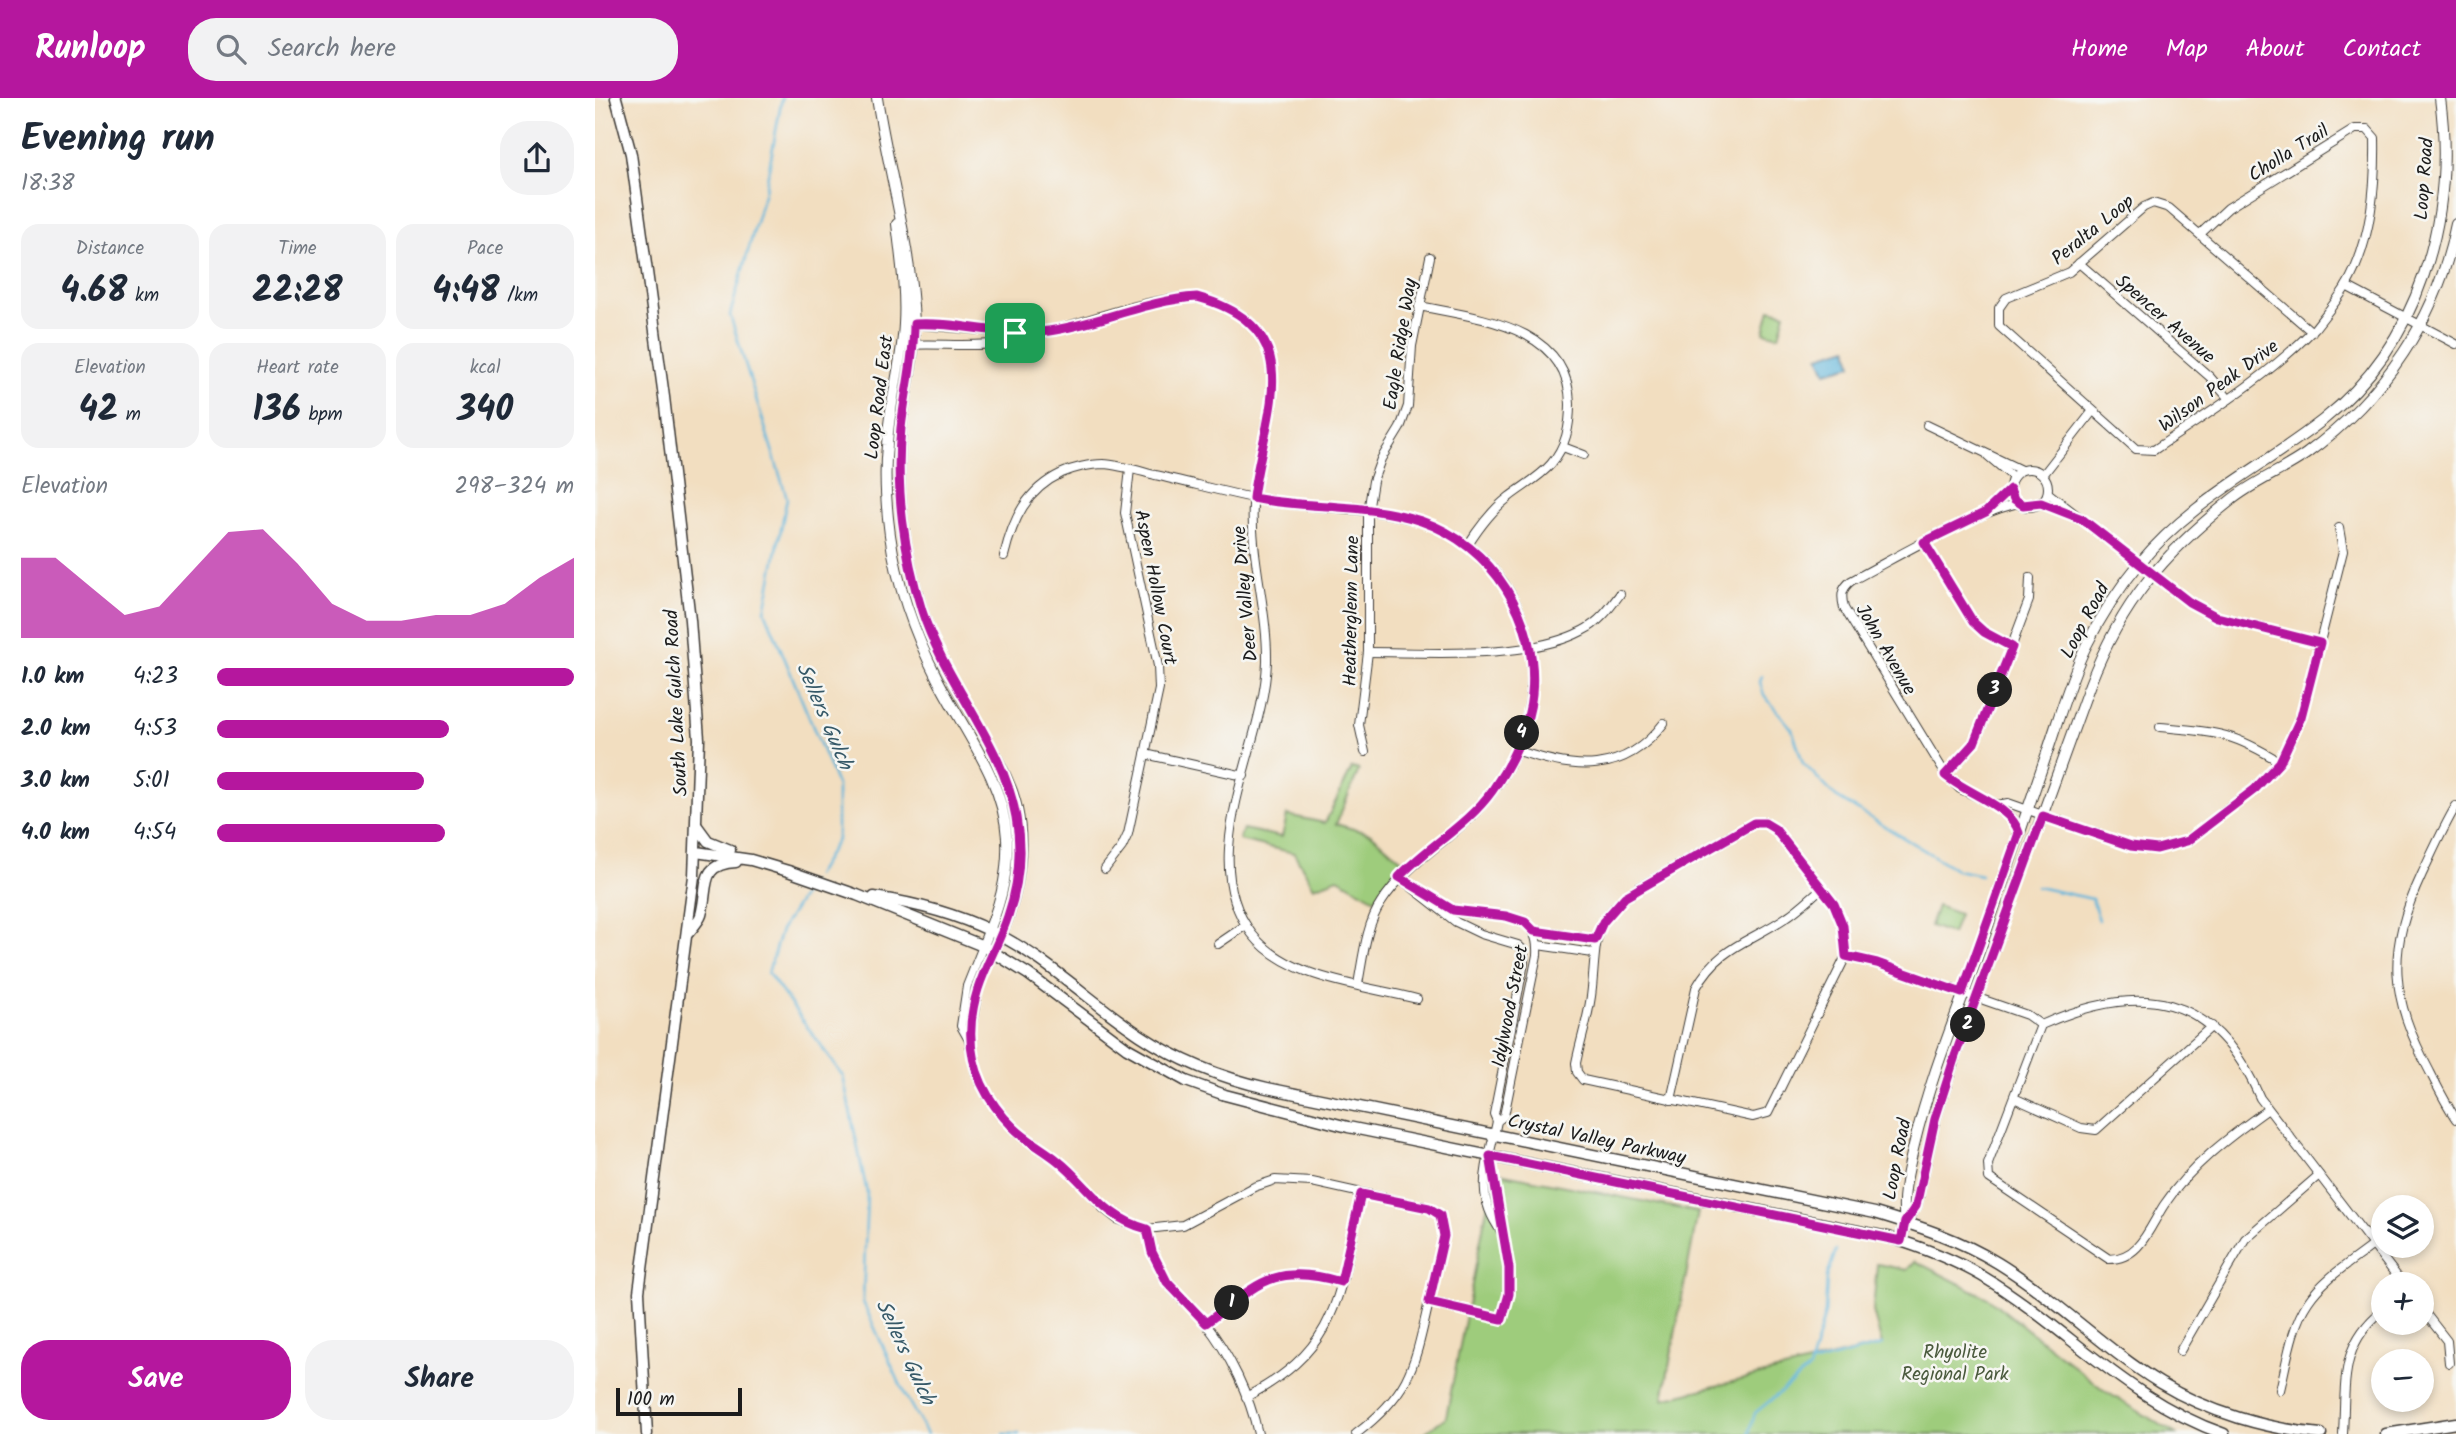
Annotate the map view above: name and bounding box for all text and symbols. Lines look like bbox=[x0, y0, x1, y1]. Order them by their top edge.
search box bbox=[188, 18, 678, 81]
text: Runloop bbox=[35, 23, 146, 76]
text: Search here bbox=[268, 28, 396, 70]
icon: search bbox=[212, 30, 250, 68]
text: Home bbox=[2071, 30, 2128, 69]
text: Map bbox=[2166, 30, 2208, 69]
text: About bbox=[2246, 30, 2304, 69]
text: Contact bbox=[2342, 30, 2421, 69]
text: Evening run bbox=[21, 110, 215, 170]
street label: Cholla Trail bbox=[2243, 117, 2336, 190]
button: share bbox=[500, 121, 574, 195]
street label: Loop Road bbox=[2407, 136, 2443, 221]
text: 18:38 bbox=[21, 166, 75, 202]
street label: Peralta Loop bbox=[2045, 188, 2141, 273]
text: Distance bbox=[76, 234, 144, 264]
text: Time bbox=[278, 234, 317, 264]
text: Pace bbox=[467, 234, 503, 264]
text: 4.68 bbox=[61, 264, 128, 320]
text: 22:28 bbox=[252, 264, 343, 320]
text: 4:48 bbox=[432, 264, 500, 320]
street label: Spencer Avenue bbox=[2108, 267, 2222, 372]
street label: Eagle Ridge Way bbox=[1376, 275, 1426, 412]
text: km bbox=[128, 281, 159, 311]
text: /km bbox=[500, 281, 538, 311]
pin bbox=[985, 303, 1045, 363]
icon: arrive bbox=[996, 314, 1034, 352]
street label: Wilson Peak Drive bbox=[2153, 332, 2286, 441]
street label: Loop Road East bbox=[857, 333, 903, 461]
text: Elevation bbox=[74, 353, 146, 383]
text: Heart rate bbox=[256, 353, 339, 383]
text: kcal bbox=[470, 353, 501, 383]
text: 42 bbox=[79, 383, 118, 439]
text: 136 bbox=[252, 383, 301, 439]
text: 340 bbox=[457, 383, 513, 439]
text: m bbox=[118, 400, 141, 430]
text: bpm bbox=[301, 400, 343, 430]
text: Elevation bbox=[21, 469, 108, 505]
text: 298–324 m bbox=[455, 469, 574, 505]
street label: Aspen Hollow Court bbox=[1125, 507, 1185, 668]
street label: Deer Valley Drive bbox=[1225, 524, 1267, 663]
street label: Heatherglenn Lane bbox=[1336, 535, 1368, 687]
street label: Loop Road bbox=[2053, 577, 2119, 664]
street label: John Avenue bbox=[1847, 599, 1924, 702]
street label: South Lake Gulch Road bbox=[657, 608, 697, 797]
water label: Sellers Gulch bbox=[786, 658, 862, 777]
text: 1.0 km bbox=[21, 659, 84, 695]
text: 4:23 bbox=[133, 659, 178, 695]
pin: 3 bbox=[1977, 672, 2013, 708]
text: 3 bbox=[1989, 674, 2000, 704]
text: 2.0 km bbox=[21, 711, 91, 747]
text: 4:53 bbox=[133, 711, 177, 747]
pin: 4 bbox=[1504, 716, 1539, 750]
text: 4 bbox=[1516, 717, 1527, 747]
text: 3.0 km bbox=[21, 763, 90, 799]
text: 5:01 bbox=[133, 763, 170, 799]
text: 4.0 km bbox=[21, 815, 90, 851]
text: 4:54 bbox=[133, 815, 176, 851]
street label: Idylwood Street bbox=[1484, 942, 1538, 1070]
pin: 2 bbox=[1951, 1007, 1985, 1042]
text: 2 bbox=[1962, 1009, 1973, 1039]
street label: Crystal Valley Parkway bbox=[1505, 1106, 1690, 1174]
street label: Loop Road bbox=[1875, 1116, 1921, 1203]
map controls bbox=[2371, 1195, 2434, 1412]
button: layers bbox=[2371, 1195, 2434, 1258]
button: + bbox=[2371, 1272, 2434, 1335]
pin: 1 bbox=[1215, 1286, 1249, 1320]
text: 1 bbox=[1229, 1287, 1234, 1317]
water label: Sellers Gulch bbox=[866, 1294, 944, 1413]
park label: Rhyolite Regional Park bbox=[1901, 1338, 2009, 1390]
button: Save bbox=[21, 1340, 291, 1420]
button: Share bbox=[305, 1340, 574, 1420]
button: − bbox=[2371, 1349, 2434, 1412]
scale bar bbox=[616, 1385, 742, 1417]
text: 100 m bbox=[627, 1385, 675, 1415]

